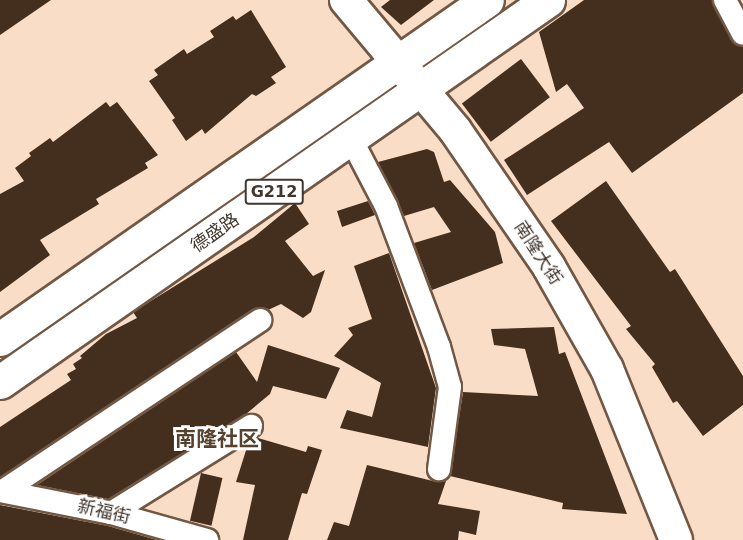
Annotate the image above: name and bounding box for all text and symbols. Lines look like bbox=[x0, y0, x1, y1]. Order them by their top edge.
road number: G212 bbox=[244, 179, 304, 205]
street label: 德盛路 bbox=[187, 209, 243, 257]
street label: 南隆大街 bbox=[509, 217, 567, 289]
district label: 南隆社区 bbox=[175, 426, 259, 452]
street label: 新福街 bbox=[75, 495, 133, 529]

